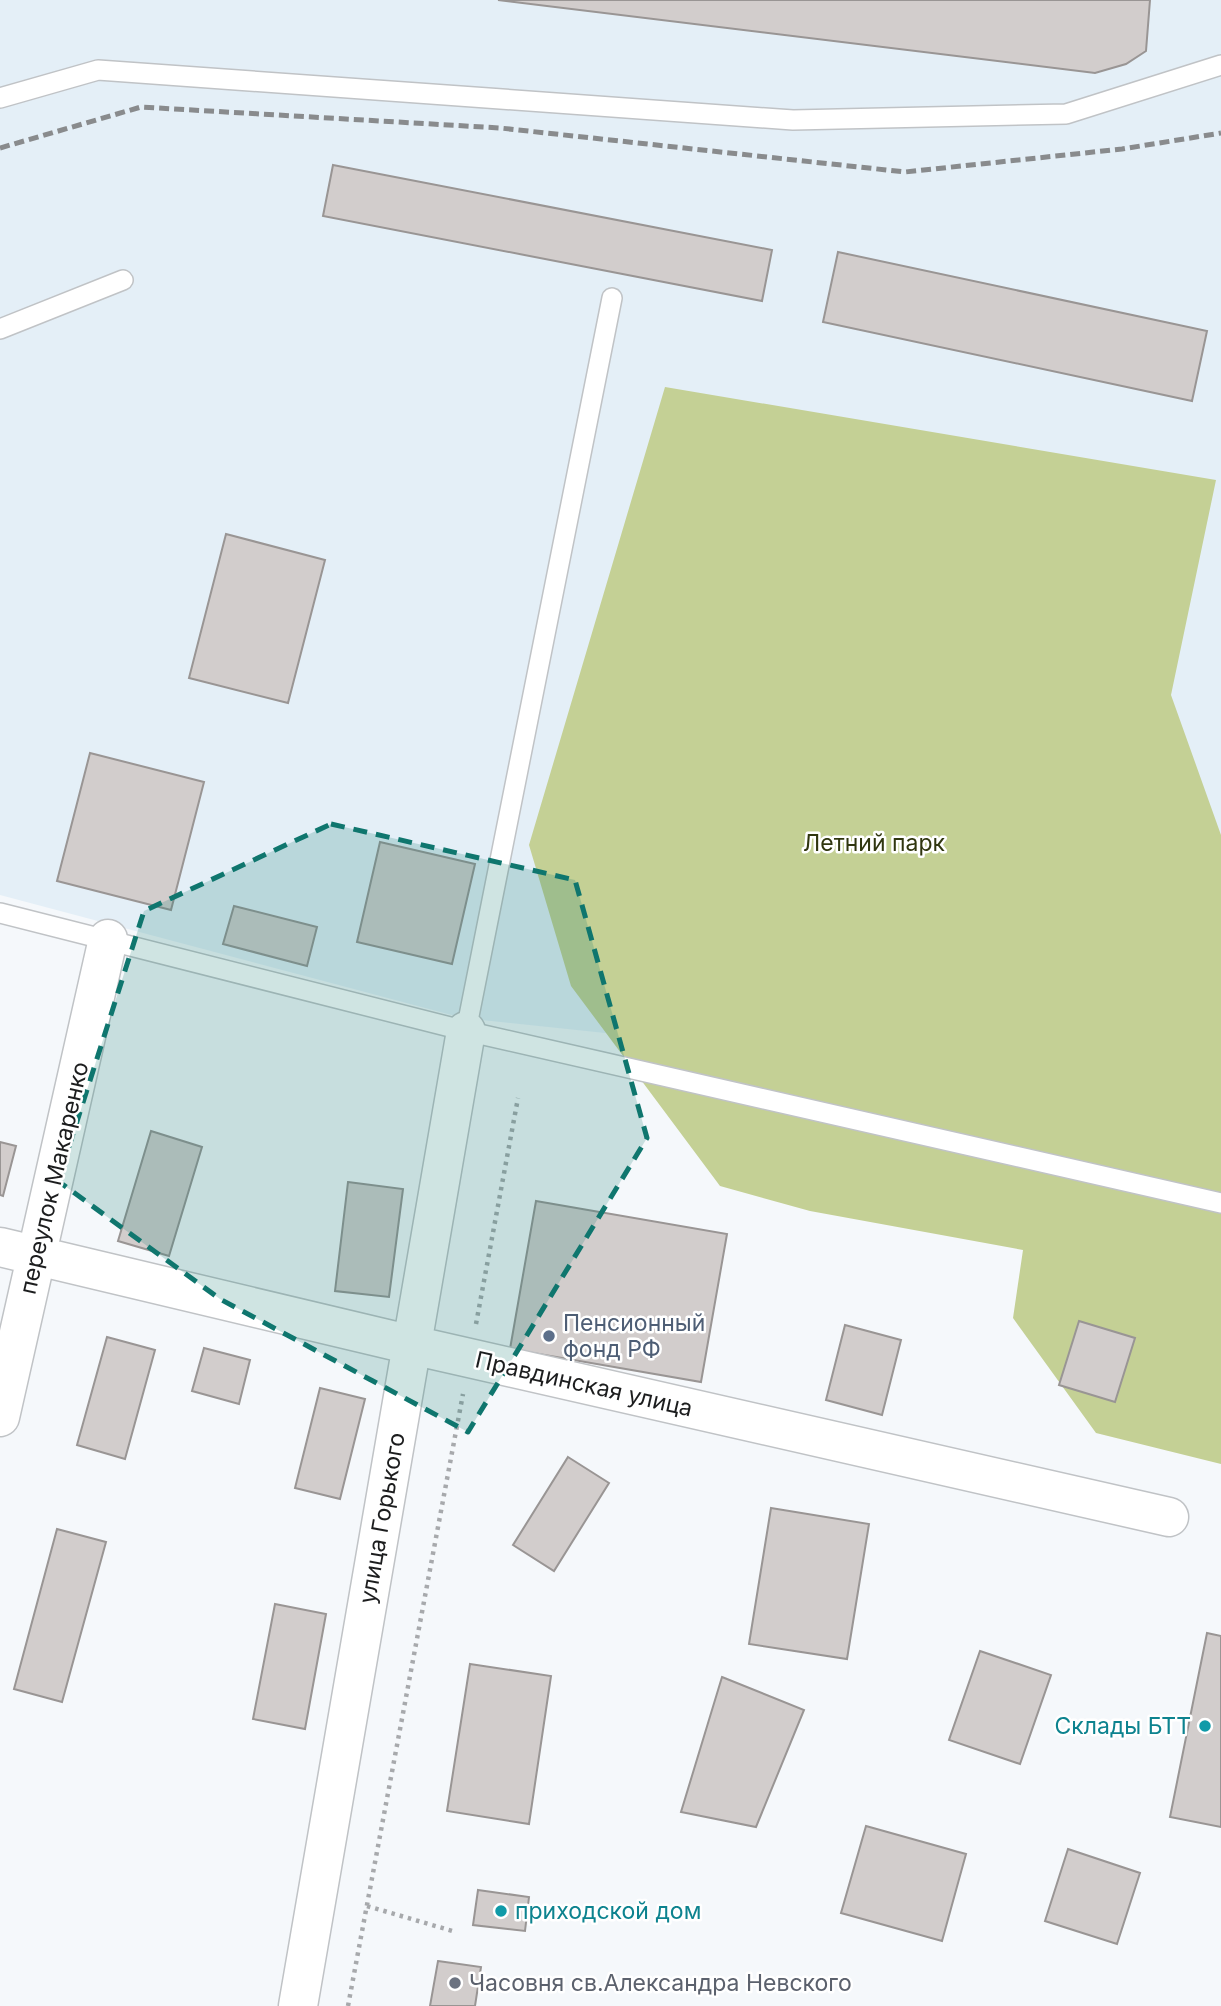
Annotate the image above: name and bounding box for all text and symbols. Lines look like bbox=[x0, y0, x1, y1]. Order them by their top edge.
park label: Летний парк bbox=[803, 829, 945, 857]
street label: переулок Макаренко bbox=[14, 1059, 94, 1297]
place label: Пенсионный фонд РФ bbox=[563, 1309, 705, 1363]
marker: Пенсионный фонд РФ bbox=[541, 1328, 557, 1344]
street label: Правдинская улица bbox=[473, 1345, 695, 1423]
street label: улица Горького bbox=[353, 1430, 411, 1606]
place label: Склады БТТ bbox=[1054, 1712, 1191, 1740]
marker: Склады БТТ bbox=[1197, 1718, 1213, 1734]
place label: приходской дом bbox=[515, 1897, 701, 1925]
marker: приходской дом bbox=[493, 1903, 509, 1919]
place label: Часовня св.Александра Невского bbox=[469, 1969, 852, 1997]
marker: Часовня св.Александра Невского bbox=[447, 1975, 463, 1991]

